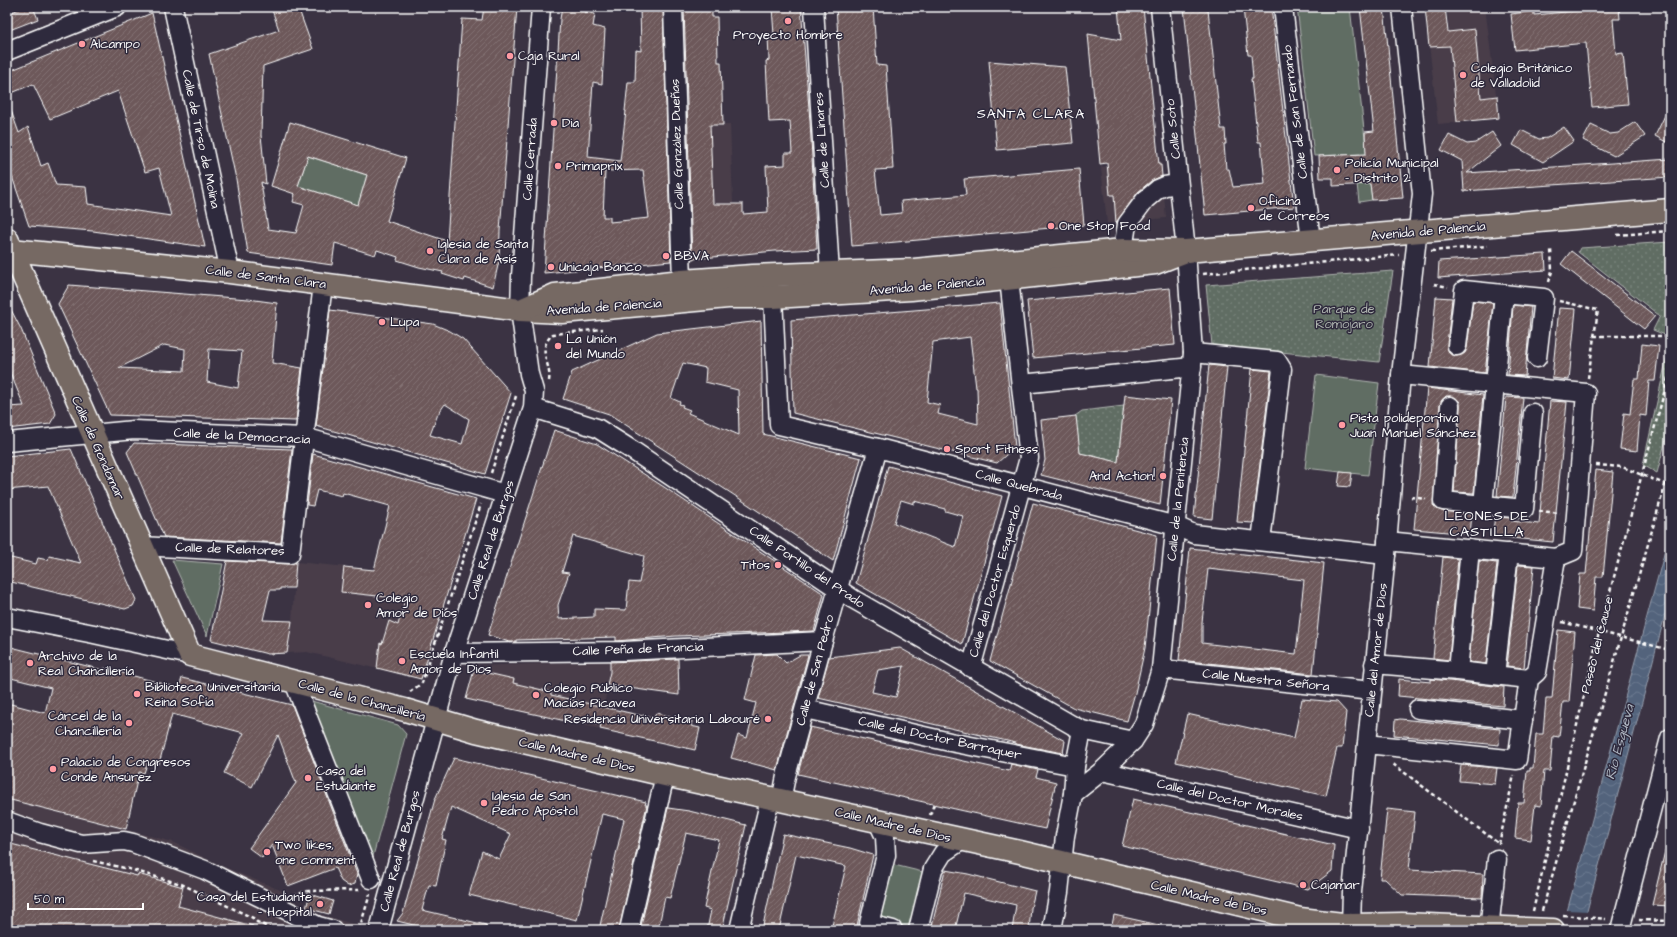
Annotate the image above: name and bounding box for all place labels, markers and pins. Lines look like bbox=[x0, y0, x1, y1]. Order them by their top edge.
marker: Proyecto Hombre bbox=[783, 16, 793, 26]
place label: Proyecto Hombre bbox=[733, 26, 843, 45]
place label: Alcampo bbox=[90, 35, 141, 53]
marker: Alcampo bbox=[77, 39, 87, 49]
place label: Caja Rural bbox=[518, 47, 580, 65]
marker: Caja Rural bbox=[505, 51, 515, 61]
place label: Colegio Británico de Valladolid bbox=[1471, 59, 1573, 92]
marker: Colegio Británico de Valladolid bbox=[1458, 70, 1468, 80]
place label: Dia bbox=[562, 114, 579, 132]
marker: Dia bbox=[549, 118, 559, 128]
place label: Policía Municipal - Distrito 2 bbox=[1345, 154, 1439, 187]
place label: Primaprix bbox=[566, 157, 624, 175]
marker: Primaprix bbox=[553, 161, 563, 171]
marker: Policía Municipal - Distrito 2 bbox=[1332, 165, 1342, 175]
place label: Oficina de Correos bbox=[1259, 192, 1330, 225]
marker: Oficina de Correos bbox=[1246, 203, 1256, 213]
place label: One Stop Food bbox=[1059, 217, 1150, 235]
marker: One Stop Food bbox=[1046, 221, 1056, 231]
place label: Iglesia de Santa Clara de Asís bbox=[438, 235, 529, 268]
marker: Iglesia de Santa Clara de Asís bbox=[425, 246, 435, 256]
place label: BBVA bbox=[674, 247, 710, 265]
marker: BBVA bbox=[661, 251, 671, 261]
place label: Unicaja Banco bbox=[559, 258, 642, 276]
marker: Unicaja Banco bbox=[546, 262, 556, 272]
place label: Lupa bbox=[390, 313, 420, 331]
marker: Lupa bbox=[377, 317, 387, 327]
place label: La Unión del Mundo bbox=[566, 330, 625, 363]
marker: La Unión del Mundo bbox=[553, 341, 563, 351]
place label: Pista polideportiva Juan Manuel Sánchez bbox=[1350, 409, 1477, 442]
marker: Pista polideportiva Juan Manuel Sánchez bbox=[1337, 420, 1347, 430]
place label: Sport Fitness bbox=[955, 440, 1039, 458]
marker: Sport Fitness bbox=[942, 444, 952, 454]
place label: And Action! bbox=[1089, 467, 1155, 485]
marker: And Action! bbox=[1158, 471, 1168, 481]
place label: Titos bbox=[741, 556, 770, 574]
marker: Titos bbox=[773, 560, 783, 570]
place label: Colegio Amor de Dios bbox=[376, 589, 458, 622]
marker: Colegio Amor de Dios bbox=[363, 600, 373, 610]
place label: Escuela Infantil Amor de Dios bbox=[410, 645, 499, 678]
place label: Archivo de la Real Chancillería bbox=[38, 647, 134, 680]
marker: Escuela Infantil Amor de Dios bbox=[397, 656, 407, 666]
marker: Archivo de la Real Chancillería bbox=[25, 658, 35, 668]
place label: Biblioteca Universitaria Reina Sofía bbox=[145, 678, 280, 711]
place label: Colegio Público Macías Picavea bbox=[544, 679, 636, 712]
marker: Biblioteca Universitaria Reina Sofía bbox=[132, 689, 142, 699]
marker: Colegio Público Macías Picavea bbox=[531, 690, 541, 700]
place label: Cárcel de la Chancillería bbox=[48, 707, 121, 740]
place label: Residencia Universitaria Labouré bbox=[564, 710, 760, 728]
marker: Residencia Universitaria Labouré bbox=[763, 714, 773, 724]
marker: Cárcel de la Chancillería bbox=[124, 718, 134, 728]
place label: Palacio de Congresos Conde Ansúrez bbox=[61, 753, 191, 786]
place label: Casa del Estudiante bbox=[316, 762, 376, 795]
marker: Palacio de Congresos Conde Ansúrez bbox=[48, 764, 58, 774]
marker: Casa del Estudiante bbox=[303, 773, 313, 783]
place label: Iglesia de San Pedro Apóstol bbox=[492, 787, 578, 820]
marker: Iglesia de San Pedro Apóstol bbox=[479, 798, 489, 808]
place label: Two likes, one comment bbox=[275, 836, 356, 869]
marker: Two likes, one comment bbox=[262, 847, 272, 857]
place label: Cajamar bbox=[1311, 876, 1360, 894]
marker: Cajamar bbox=[1298, 880, 1308, 890]
place label: Casa del Estudiante - Hospital bbox=[197, 888, 312, 921]
marker: Casa del Estudiante - Hospital bbox=[315, 899, 325, 909]

